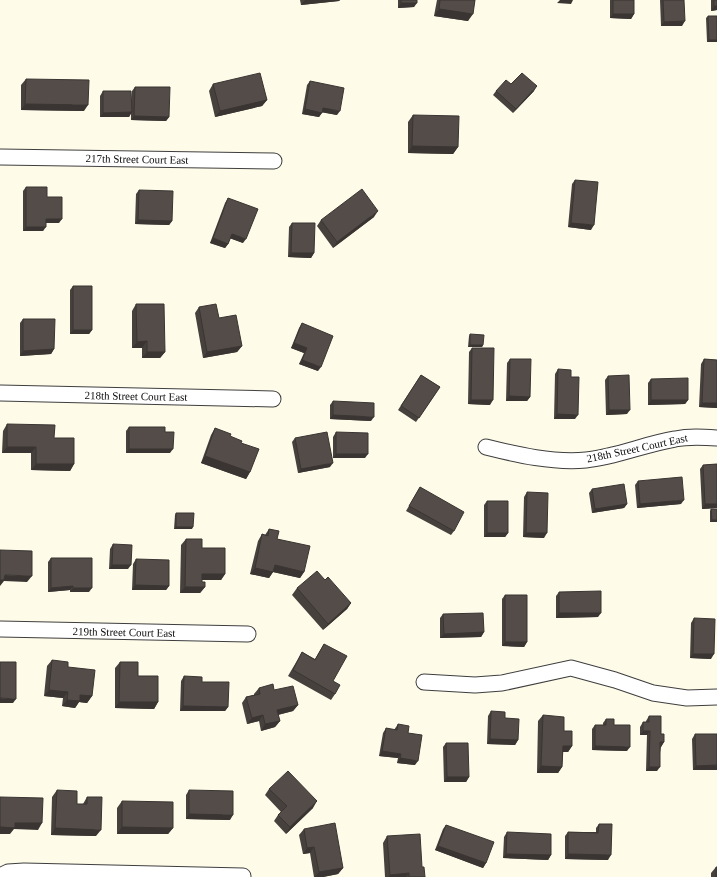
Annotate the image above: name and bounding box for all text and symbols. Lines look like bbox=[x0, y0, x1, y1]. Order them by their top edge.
street label: 217th Street Court East bbox=[85, 152, 189, 166]
street label: 218th Street Court East bbox=[84, 389, 188, 403]
street label: 218th Street Court East bbox=[585, 431, 689, 465]
street label: 219th Street Court East bbox=[72, 625, 176, 639]

